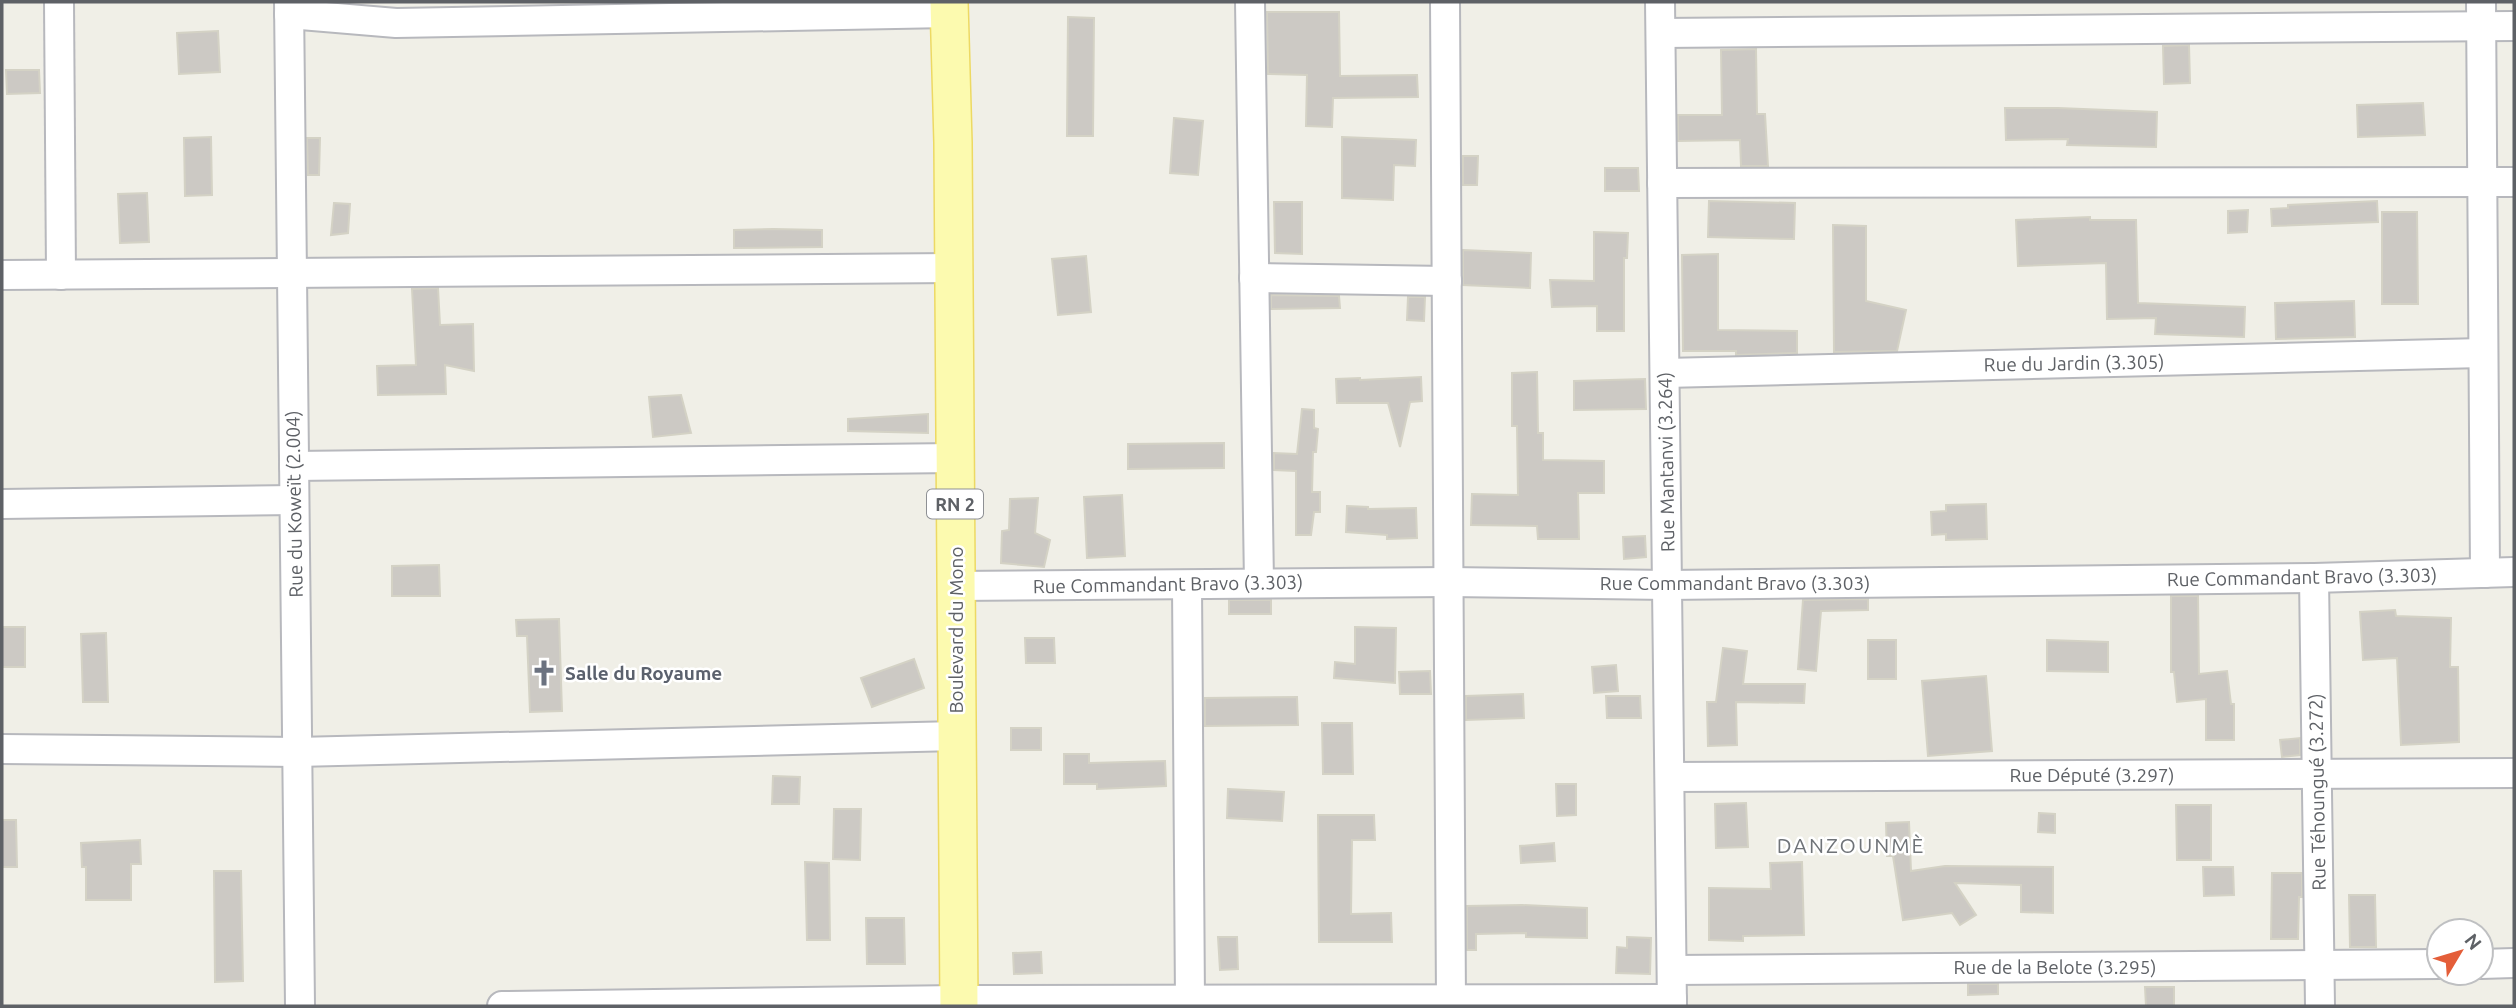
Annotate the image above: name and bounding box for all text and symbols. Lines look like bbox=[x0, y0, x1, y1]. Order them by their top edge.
street label: Rue du Jardin (3.305) bbox=[1984, 350, 2164, 376]
street label: Rue Mantanvi (3.264) bbox=[1653, 372, 1679, 552]
street label: Rue du Koweït (2.004) bbox=[281, 410, 307, 598]
road number: RN 2 bbox=[927, 490, 983, 518]
street label: Boulevard du Mono bbox=[945, 546, 967, 714]
street label: Rue Commandant Bravo (3.303) bbox=[2167, 564, 2437, 590]
street label: Rue Commandant Bravo (3.303) bbox=[1033, 571, 1303, 597]
street label: Rue Commandant Bravo (3.303) bbox=[1600, 572, 1870, 594]
church icon: Salle du Royaume bbox=[529, 658, 559, 688]
place label: Salle du Royaume bbox=[565, 662, 722, 684]
street label: Rue Téhoungué (3.272) bbox=[2304, 693, 2330, 891]
street label: Rue Député (3.297) bbox=[2009, 764, 2175, 786]
district label: DANZOUNMÈ bbox=[1777, 833, 1925, 857]
north arrow bbox=[2425, 917, 2495, 987]
text: N bbox=[2460, 929, 2486, 954]
street label: Rue de la Belote (3.295) bbox=[1953, 956, 2157, 978]

